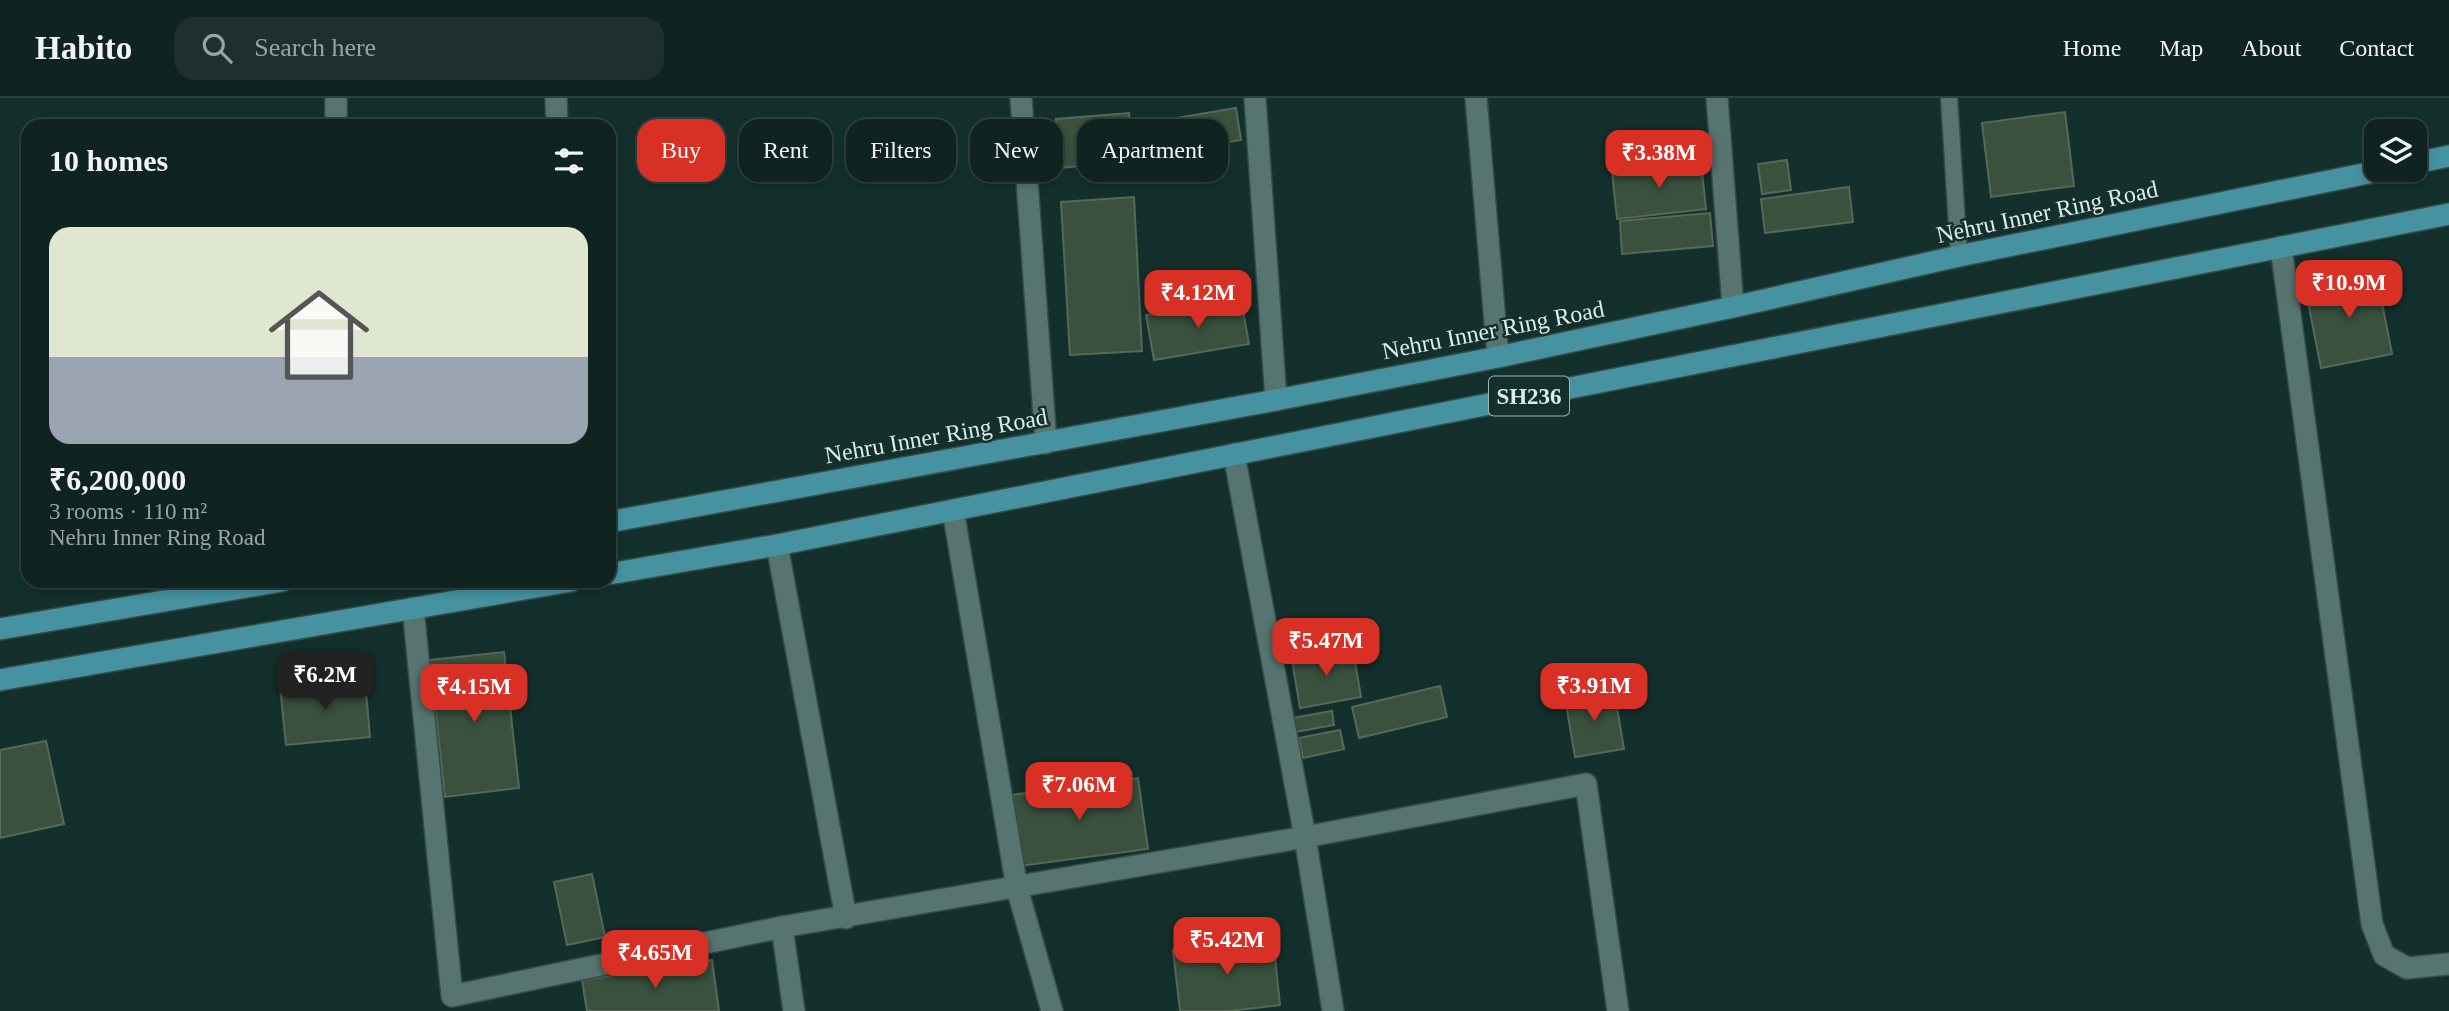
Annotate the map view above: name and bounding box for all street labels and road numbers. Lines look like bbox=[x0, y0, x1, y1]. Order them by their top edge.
street label: Nehru Inner Ring Road bbox=[1934, 176, 2160, 248]
street label: Nehru Inner Ring Road bbox=[1380, 296, 1606, 364]
road number: SH236 bbox=[1489, 376, 1569, 416]
street label: Nehru Inner Ring Road bbox=[822, 404, 1050, 468]

